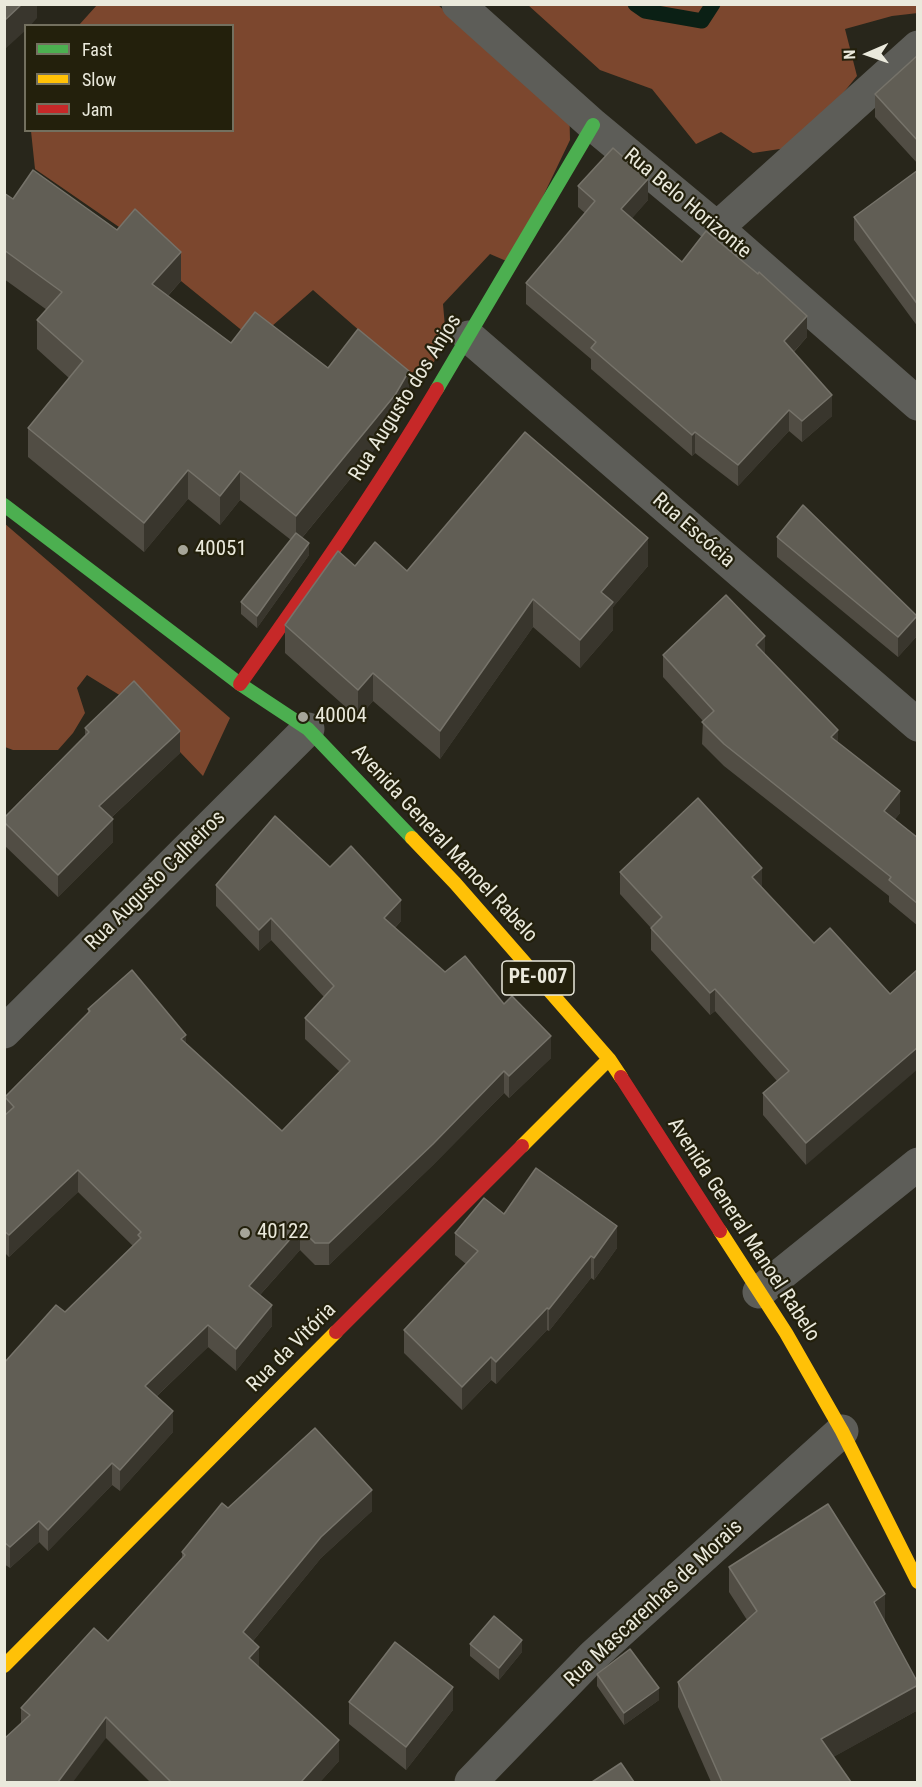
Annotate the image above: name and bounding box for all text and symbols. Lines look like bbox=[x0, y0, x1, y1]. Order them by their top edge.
legend bbox=[24, 24, 234, 132]
north arrow bbox=[838, 24, 898, 84]
text: Fast bbox=[82, 39, 113, 60]
text: N bbox=[840, 49, 859, 60]
text: Slow bbox=[82, 69, 116, 90]
text: Jam bbox=[82, 99, 113, 120]
street label: Rua Belo Horizonte bbox=[618, 143, 756, 265]
street label: Rua Augusto dos Anjos bbox=[344, 310, 468, 486]
street label: Rua Escócia bbox=[647, 488, 739, 574]
place label: 40051 bbox=[195, 537, 247, 563]
marker: 40051 bbox=[176, 543, 190, 557]
place label: 40004 bbox=[315, 704, 367, 730]
marker: 40004 bbox=[296, 710, 310, 724]
street label: Avenida General Manoel Rabelo bbox=[346, 740, 542, 948]
street label: Rua Augusto Calheiros bbox=[81, 806, 231, 956]
road number: PE-007 bbox=[502, 961, 574, 995]
street label: Avenida General Manoel Rabelo bbox=[661, 1114, 825, 1346]
place label: 40122 bbox=[257, 1220, 309, 1246]
marker: 40122 bbox=[238, 1226, 252, 1240]
street label: Rua da Vitória bbox=[242, 1298, 342, 1398]
street label: Rua Mascarenhas de Morais bbox=[560, 1515, 748, 1693]

